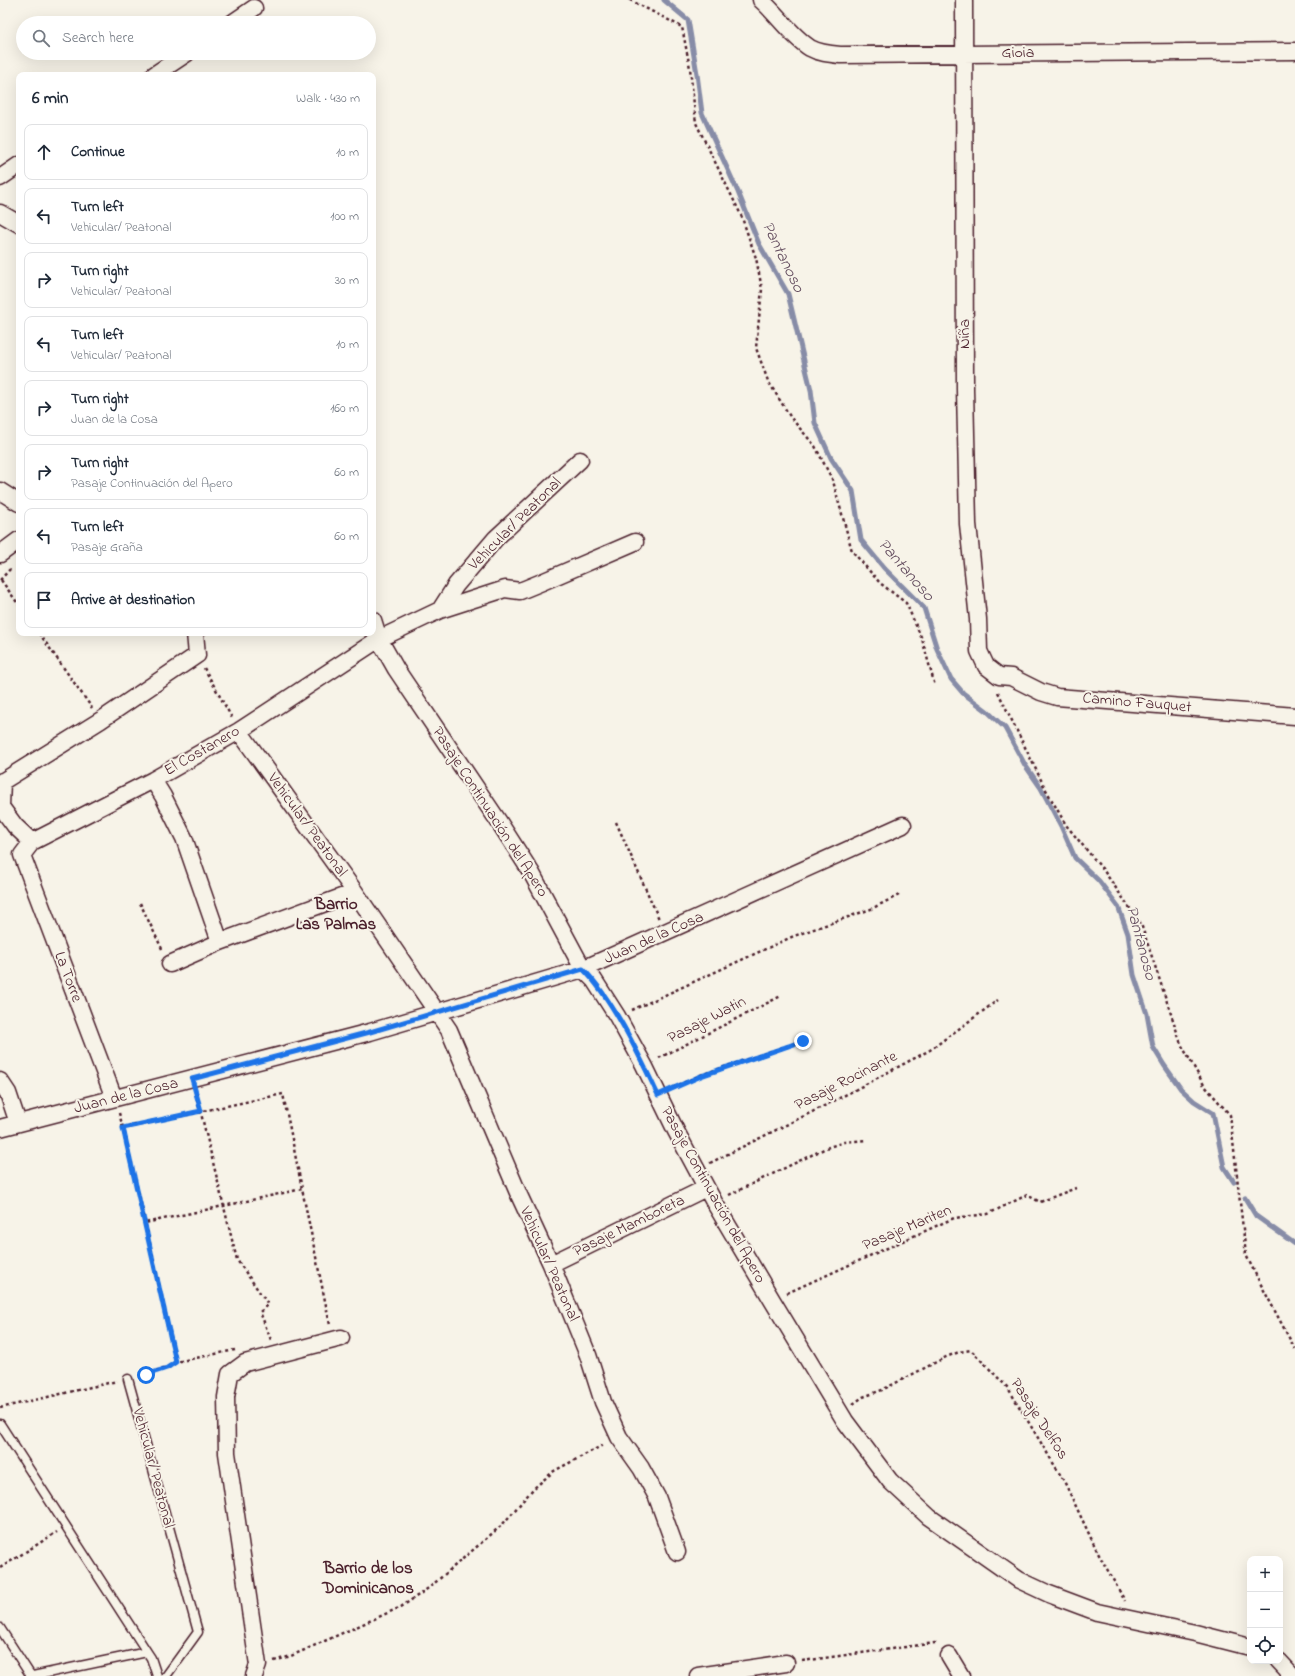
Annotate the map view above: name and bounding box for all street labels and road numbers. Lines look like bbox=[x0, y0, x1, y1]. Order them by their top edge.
street label: Gioia bbox=[1002, 41, 1034, 65]
street label: Niña bbox=[953, 319, 977, 349]
street label: Vehicular/ Peatonal bbox=[462, 472, 567, 577]
street label: Camino Fauquet bbox=[1081, 686, 1193, 720]
street label: El Costanero bbox=[160, 720, 244, 782]
street label: Pasaje Continuación del Apero bbox=[426, 722, 554, 902]
street label: Vehicular/ Peatonal bbox=[260, 767, 353, 882]
street label: Juan de la Cosa bbox=[600, 905, 708, 971]
street label: La Torre bbox=[47, 948, 89, 1007]
street label: Pasaje Watin bbox=[664, 990, 751, 1050]
street label: Pasaje Rocinante bbox=[791, 1044, 902, 1117]
street label: Juan de la Cosa bbox=[71, 1071, 181, 1121]
street label: Pasaje Continuación del Apero bbox=[654, 1102, 772, 1288]
street label: Pasaje Mamboreta bbox=[569, 1189, 689, 1263]
street label: Pasaje Mariten bbox=[859, 1198, 955, 1258]
street label: Vehicular/ Peatonal bbox=[512, 1202, 585, 1326]
street label: Pasaje Delfos bbox=[1004, 1374, 1074, 1464]
street label: Vehicular/ Peatonal bbox=[125, 1404, 181, 1531]

